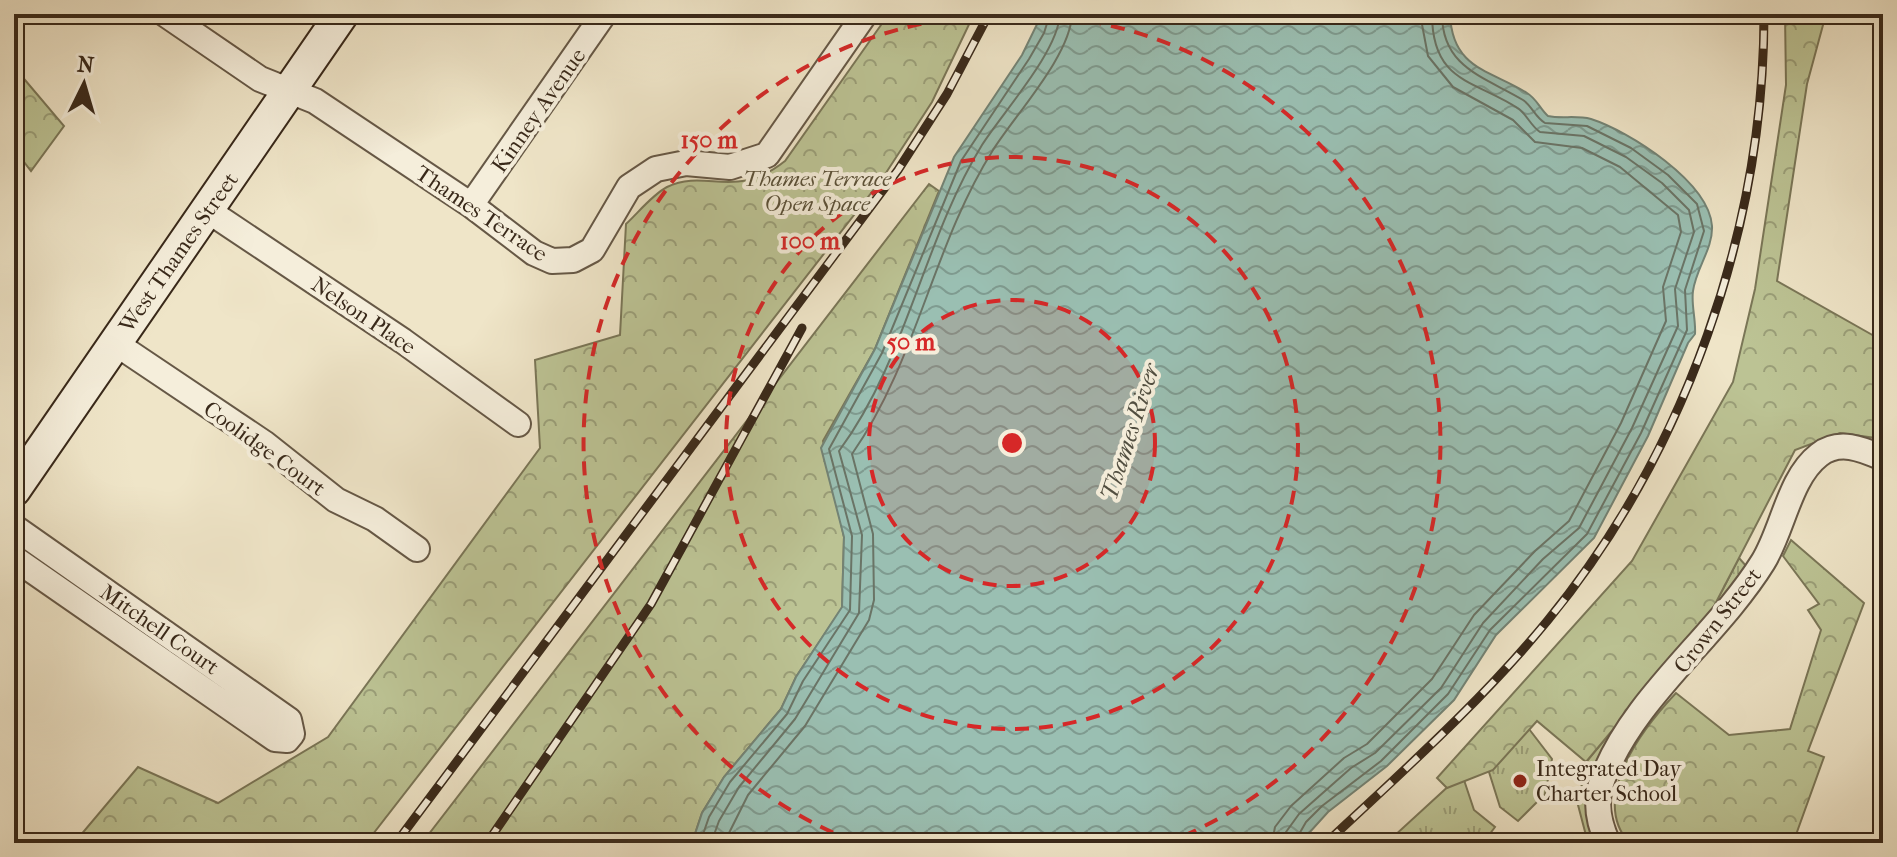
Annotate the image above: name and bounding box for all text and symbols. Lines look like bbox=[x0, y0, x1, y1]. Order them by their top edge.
street label: Kinney Avenue bbox=[486, 43, 591, 178]
north arrow bbox=[44, 44, 124, 124]
text: N bbox=[76, 51, 95, 79]
text: 150 m bbox=[680, 126, 739, 154]
street label: Thames Terrace bbox=[411, 160, 552, 267]
park label: Thames Terrace Open Space bbox=[743, 166, 892, 217]
street label: West Thames Street bbox=[113, 167, 244, 338]
text: 100 m bbox=[780, 227, 841, 255]
street label: Nelson Place bbox=[306, 272, 421, 360]
text: 50 m bbox=[887, 328, 936, 356]
water label: Thames River bbox=[1095, 358, 1166, 504]
street label: Coolidge Court bbox=[198, 396, 331, 502]
centre of rings bbox=[998, 429, 1026, 457]
street label: Crown Street bbox=[1669, 563, 1767, 679]
street label: Mitchell Court bbox=[95, 579, 224, 681]
place label: Integrated Day Charter School bbox=[1536, 756, 1682, 807]
marker: Integrated Day Charter School bbox=[1511, 772, 1529, 790]

